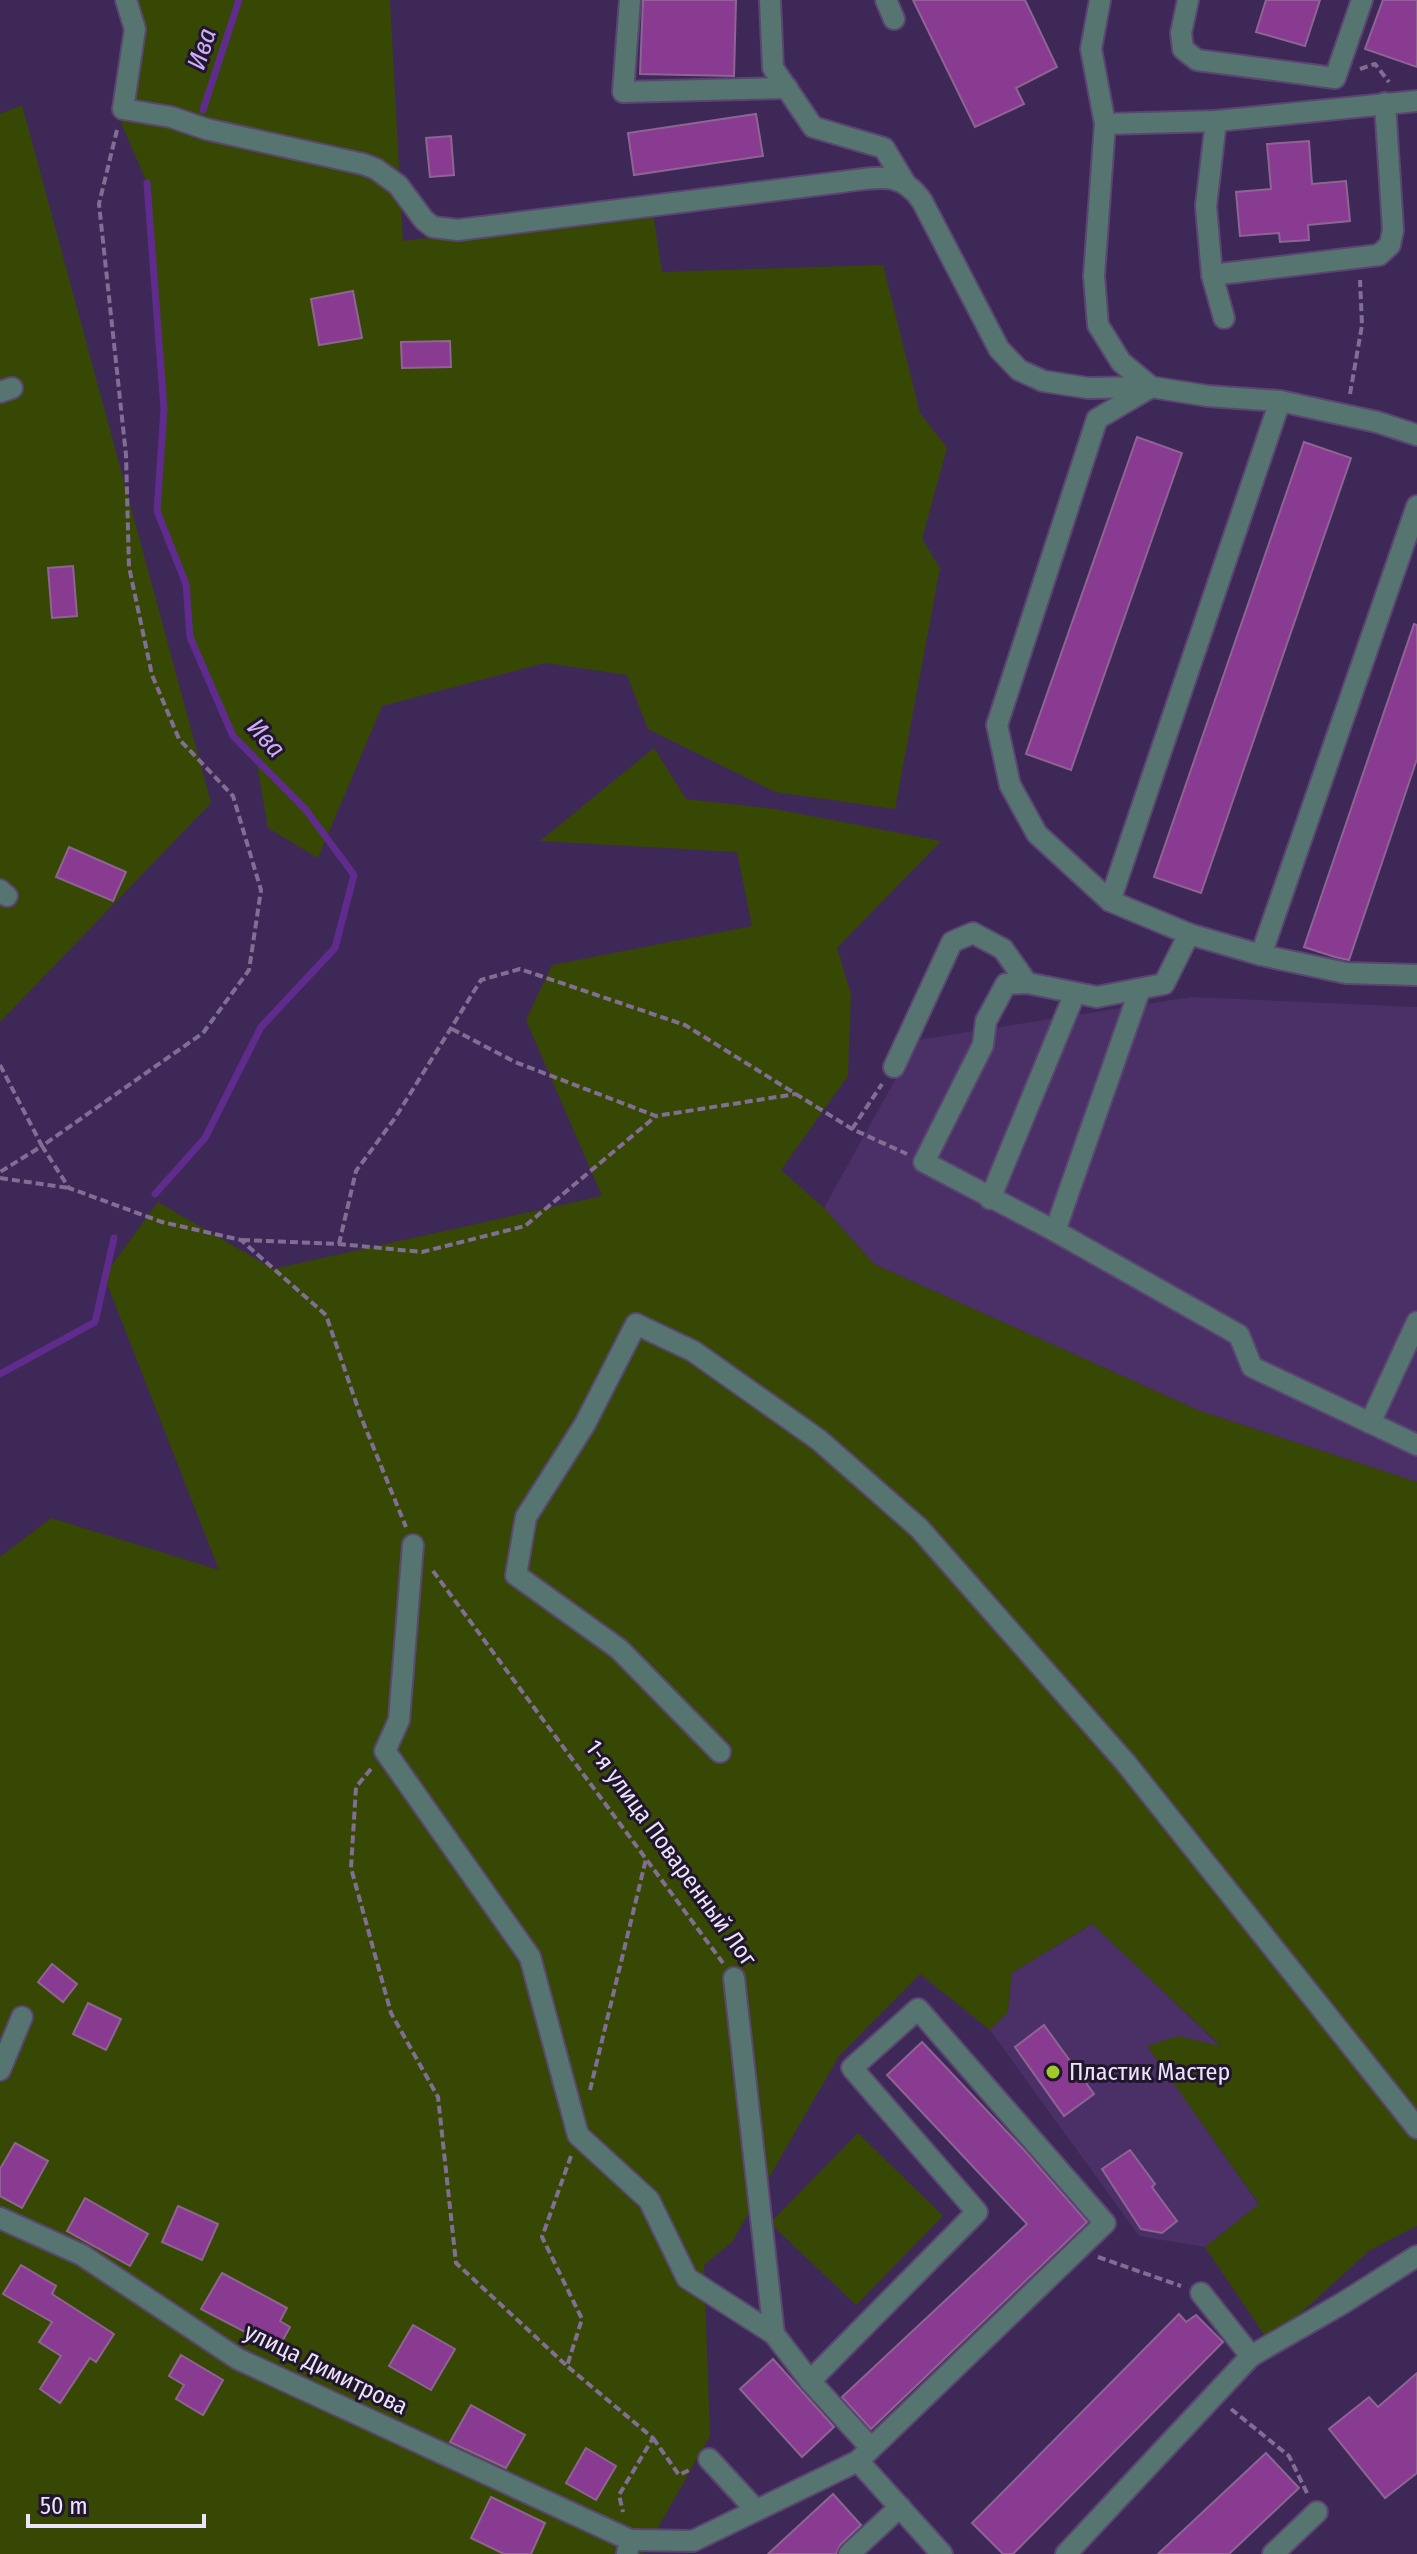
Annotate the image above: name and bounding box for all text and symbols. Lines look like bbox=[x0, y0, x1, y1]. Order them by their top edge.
water label: Ива bbox=[181, 24, 223, 74]
water label: Ива bbox=[240, 712, 292, 764]
street label: 1-я улица Поваренный Лог bbox=[580, 1734, 763, 1972]
place label: Пластик Мастер bbox=[1069, 2058, 1230, 2086]
marker: Пластик Мастер bbox=[1044, 2063, 1062, 2081]
street label: улица Димитрова bbox=[240, 2317, 412, 2421]
scale bar bbox=[28, 2478, 204, 2528]
text: 50 m bbox=[40, 2492, 88, 2520]

